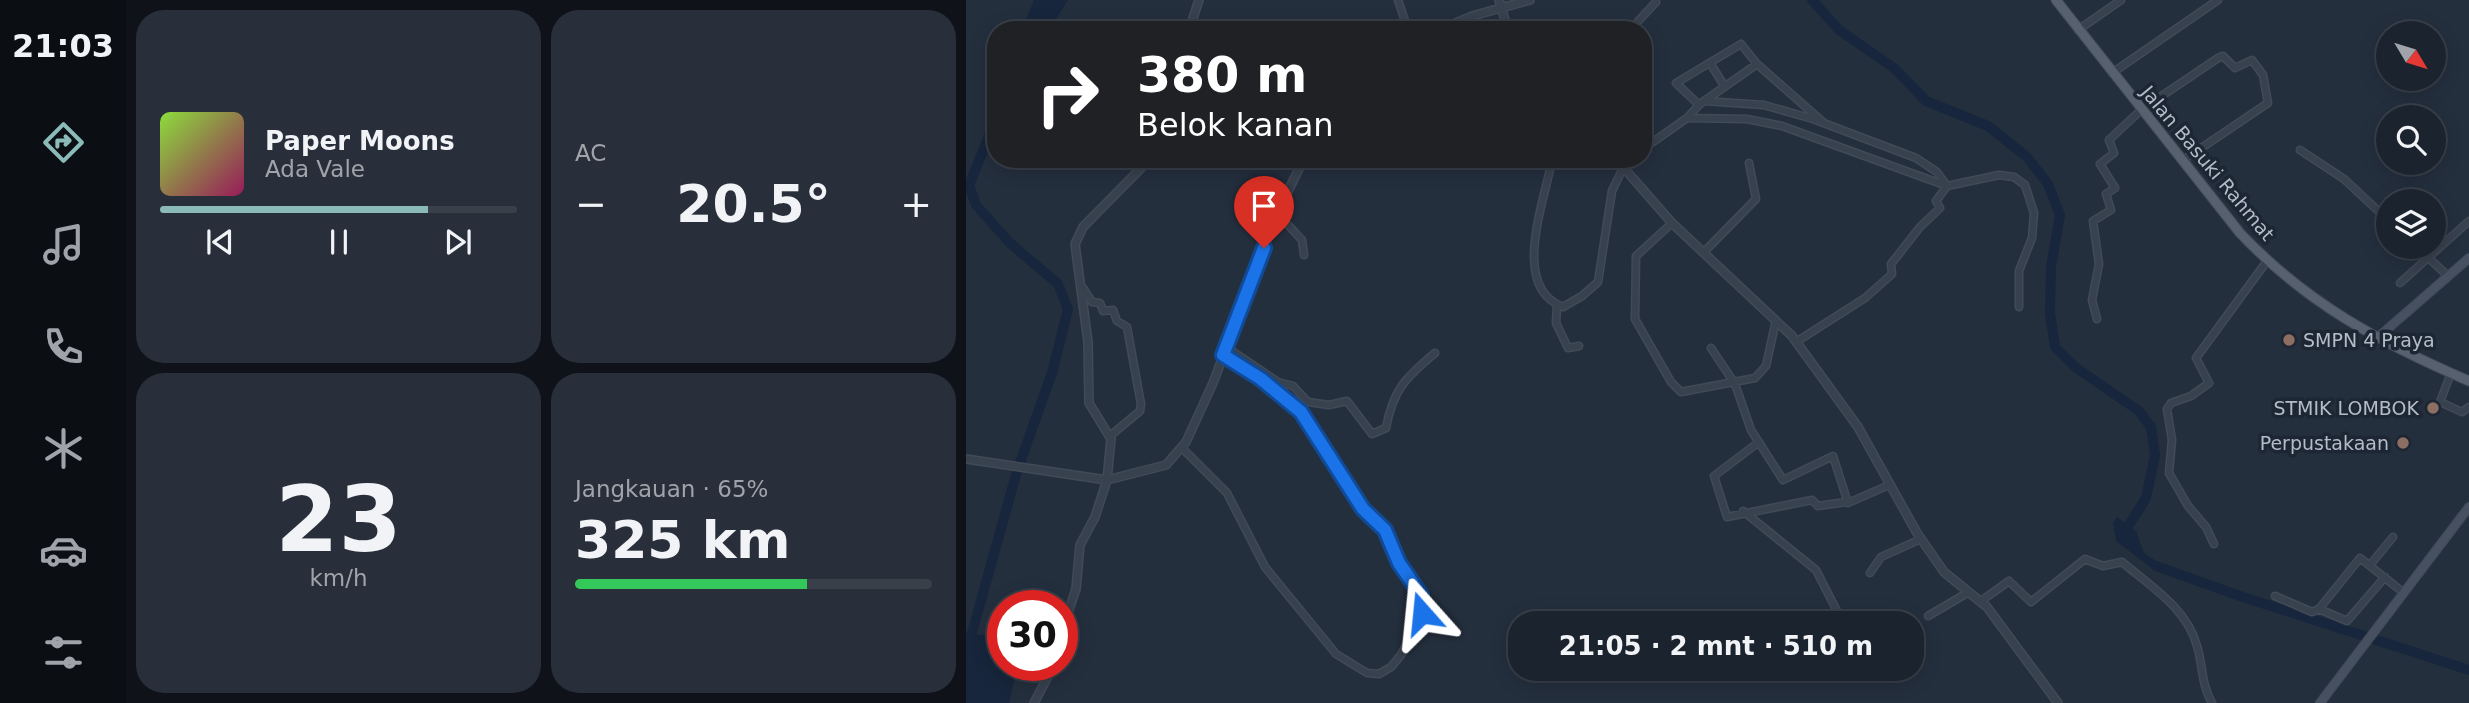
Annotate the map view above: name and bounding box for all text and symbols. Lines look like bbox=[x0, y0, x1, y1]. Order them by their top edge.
north arrow bbox=[2376, 21, 2446, 91]
map controls bbox=[2376, 21, 2446, 259]
text: 21:03 bbox=[12, 27, 114, 65]
text: 380 m bbox=[1137, 47, 1307, 104]
icon: right bbox=[1022, 49, 1113, 140]
street label: Jalan Basuki Rahmat bbox=[2136, 80, 2279, 245]
button: search bbox=[2376, 105, 2446, 175]
text: Belok kanan bbox=[1137, 106, 1334, 144]
icon: directions bbox=[39, 118, 88, 167]
text: Paper Moons bbox=[265, 126, 455, 156]
text: AC bbox=[575, 140, 606, 166]
text: Ada Vale bbox=[265, 156, 365, 182]
text: 20.5° bbox=[676, 174, 831, 234]
pin bbox=[1234, 176, 1294, 248]
text: − bbox=[575, 182, 607, 226]
text: + bbox=[900, 182, 932, 226]
icon: arrive bbox=[1245, 187, 1283, 225]
button: layers bbox=[2376, 189, 2446, 259]
icon: music bbox=[39, 220, 88, 269]
icon: previous bbox=[201, 223, 239, 261]
icon: pause bbox=[320, 223, 358, 261]
icon: next bbox=[439, 223, 477, 261]
icon: phone bbox=[39, 322, 88, 371]
place label: SMPN 4 Praya bbox=[2303, 329, 2435, 351]
marker: SMPN 4 Praya bbox=[2281, 332, 2297, 348]
place label: STMIK LOMBOK bbox=[2273, 397, 2420, 419]
marker: STMIK LOMBOK bbox=[2425, 400, 2441, 416]
icon: climate bbox=[39, 424, 88, 473]
place label: Perpustakaan bbox=[2260, 432, 2389, 454]
marker: Perpustakaan bbox=[2395, 435, 2411, 451]
text: 23 bbox=[275, 467, 402, 572]
text: Jangkauan · 65% bbox=[575, 476, 768, 502]
text: 325 km bbox=[575, 510, 790, 570]
icon: car bbox=[39, 526, 88, 575]
text: km/h bbox=[309, 565, 368, 591]
position arrow bbox=[1385, 576, 1459, 650]
speed limit sign: 30 bbox=[987, 590, 1078, 681]
icon: filters bbox=[39, 628, 88, 677]
text: 21:05 · 2 mnt · 510 m bbox=[1559, 631, 1873, 661]

